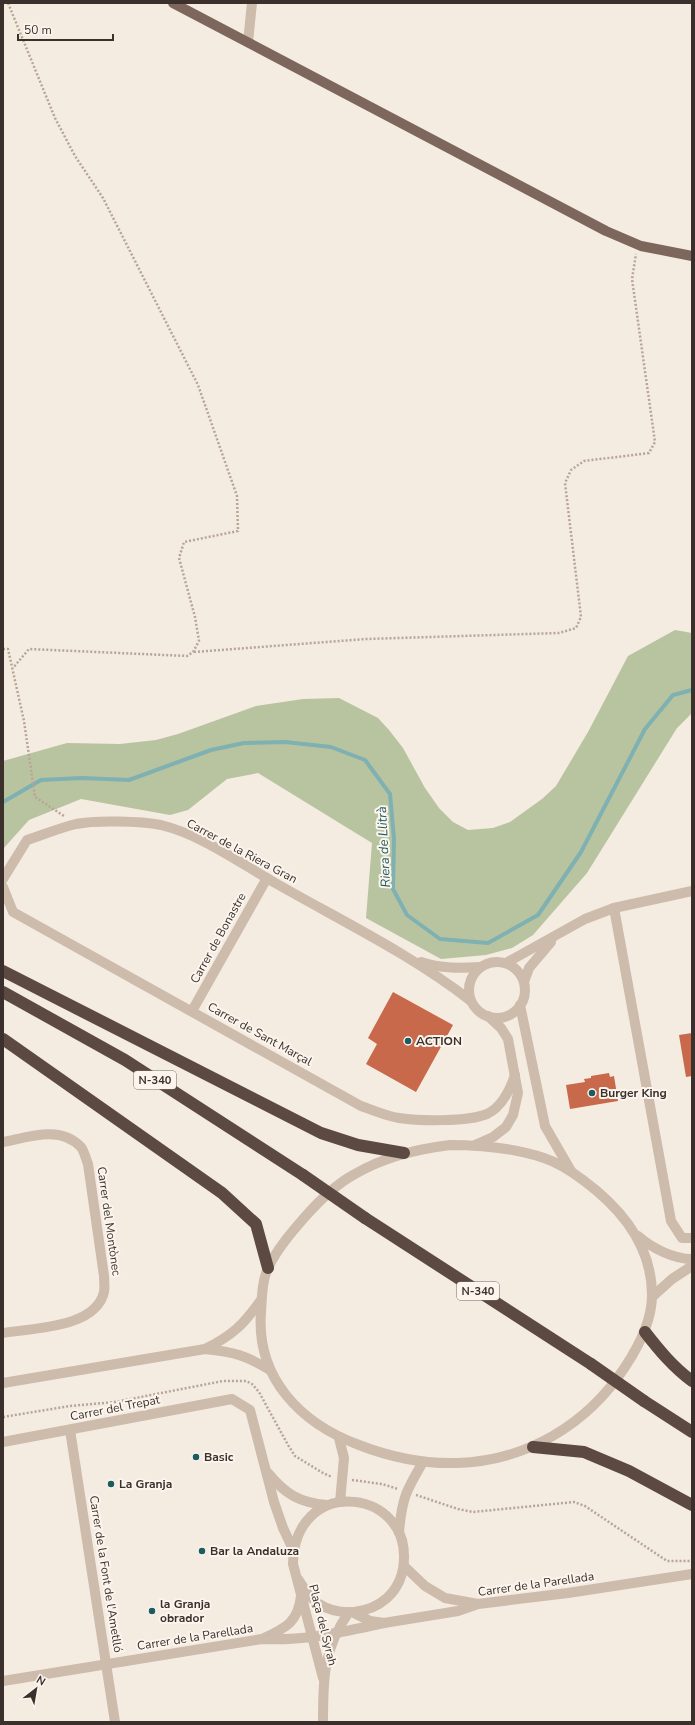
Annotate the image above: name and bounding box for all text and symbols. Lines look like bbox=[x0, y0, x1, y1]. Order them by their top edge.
scale bar bbox=[18, 16, 113, 42]
text: 50 m bbox=[24, 22, 52, 38]
water label: Riera de Llitrà bbox=[373, 806, 395, 888]
street label: Carrer de la Riera Gran bbox=[184, 815, 300, 887]
street label: Carrer de Bonastre bbox=[186, 890, 250, 986]
street label: Carrer de Sant Marçal bbox=[205, 999, 315, 1070]
place label: ACTION bbox=[416, 1033, 462, 1049]
marker: ACTION bbox=[403, 1036, 413, 1046]
road number: N-340 bbox=[134, 1071, 176, 1089]
place label: Burger King bbox=[600, 1085, 667, 1101]
marker: Burger King bbox=[587, 1088, 597, 1098]
street label: Carrer del Montònec bbox=[93, 1165, 125, 1277]
road number: N-340 bbox=[457, 1282, 499, 1300]
street label: Carrer del Trepat bbox=[69, 1391, 162, 1425]
place label: Basic bbox=[204, 1449, 234, 1465]
marker: Basic bbox=[191, 1452, 201, 1462]
place label: La Granja bbox=[119, 1476, 172, 1492]
marker: La Granja bbox=[106, 1479, 116, 1489]
street label: Carrer de la Font de l'Ametlló bbox=[86, 1494, 126, 1654]
place label: Bar la Andaluza bbox=[210, 1543, 299, 1559]
marker: Bar la Andaluza bbox=[197, 1546, 207, 1556]
street label: Carrer de la Parellada bbox=[477, 1568, 595, 1600]
street label: Plaça del Syrah bbox=[305, 1583, 341, 1667]
place label: la Granja obrador bbox=[160, 1596, 210, 1626]
marker: la Granja obrador bbox=[147, 1606, 157, 1616]
street label: Carrer de la Parellada bbox=[136, 1620, 254, 1654]
north arrow bbox=[16, 1669, 56, 1709]
text: N bbox=[34, 1672, 48, 1689]

